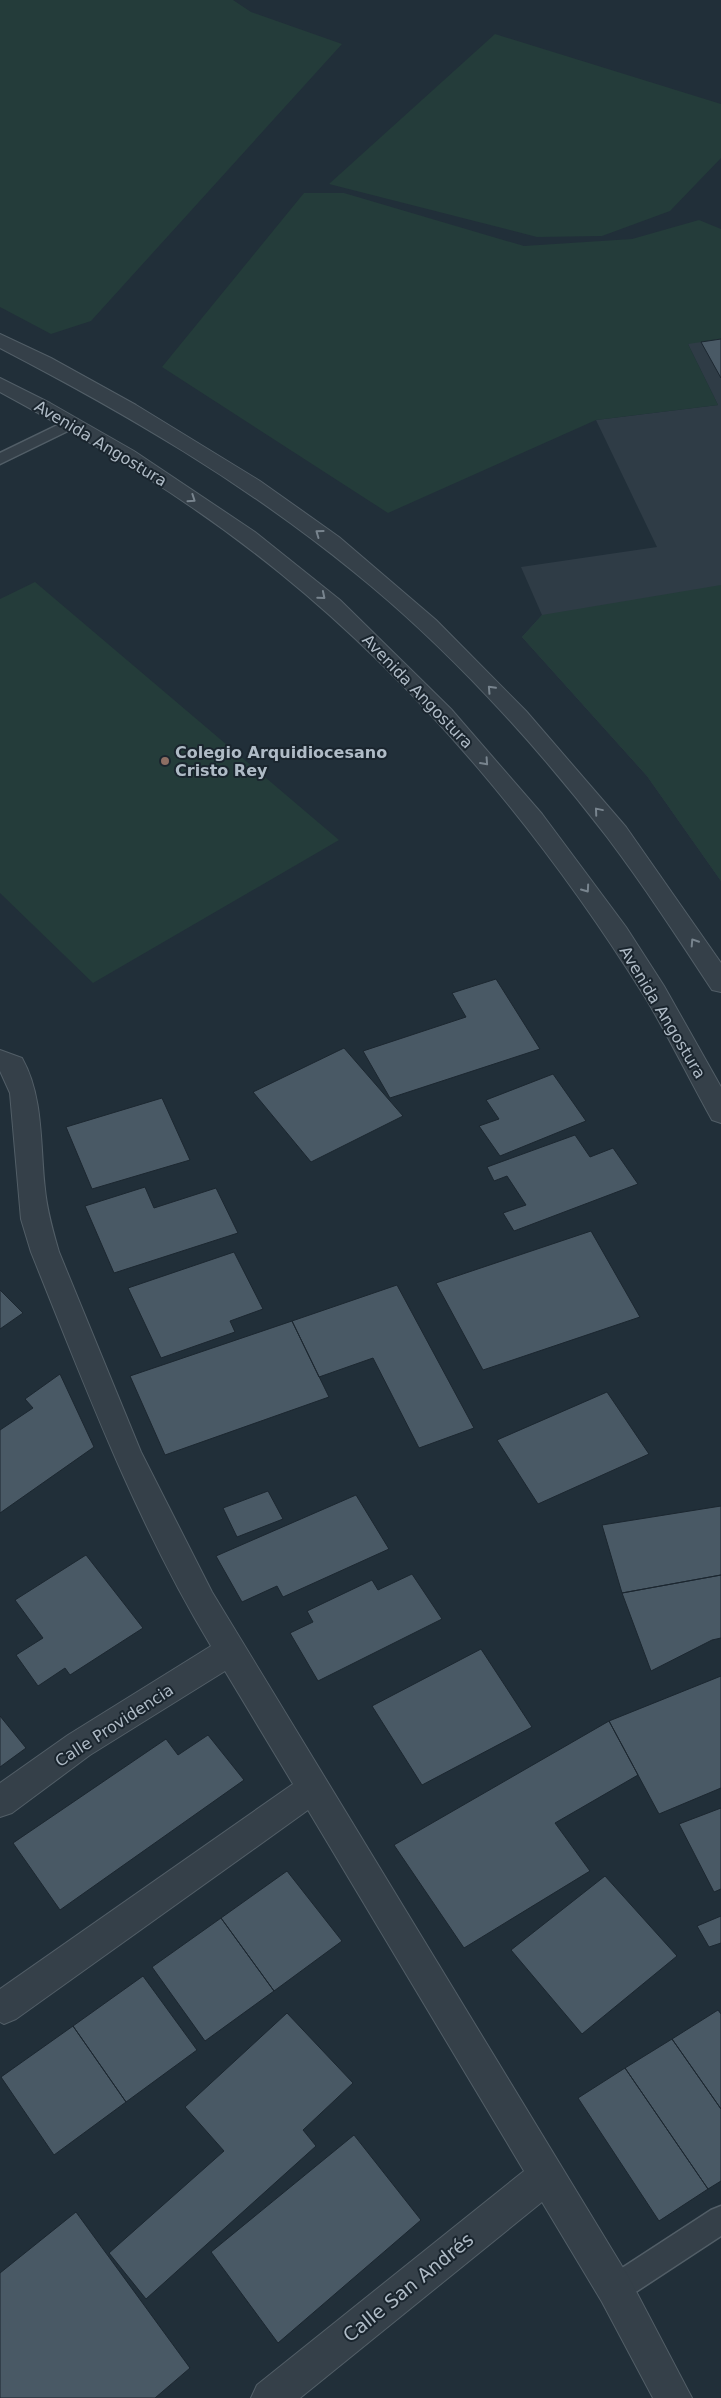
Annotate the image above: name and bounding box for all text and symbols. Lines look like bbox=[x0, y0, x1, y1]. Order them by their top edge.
street label: Avenida Angostura bbox=[31, 396, 170, 490]
one-way arrow bbox=[186, 493, 196, 502]
one-way arrow bbox=[315, 530, 325, 539]
one-way arrow bbox=[316, 591, 325, 599]
street label: Avenida Angostura bbox=[358, 630, 477, 752]
one-way arrow bbox=[488, 685, 497, 694]
place label: Colegio Arquidiocesano Cristo Rey bbox=[175, 743, 387, 780]
marker: Colegio Arquidiocesano Cristo Rey bbox=[159, 755, 171, 767]
one-way arrow bbox=[479, 756, 488, 765]
one-way arrow bbox=[595, 807, 604, 816]
one-way arrow bbox=[580, 883, 589, 893]
one-way arrow bbox=[691, 938, 700, 948]
street label: Avenida Angostura bbox=[616, 943, 710, 1082]
street label: Calle Providencia bbox=[52, 1680, 177, 1771]
street label: Calle San Andrés bbox=[338, 2228, 478, 2346]

